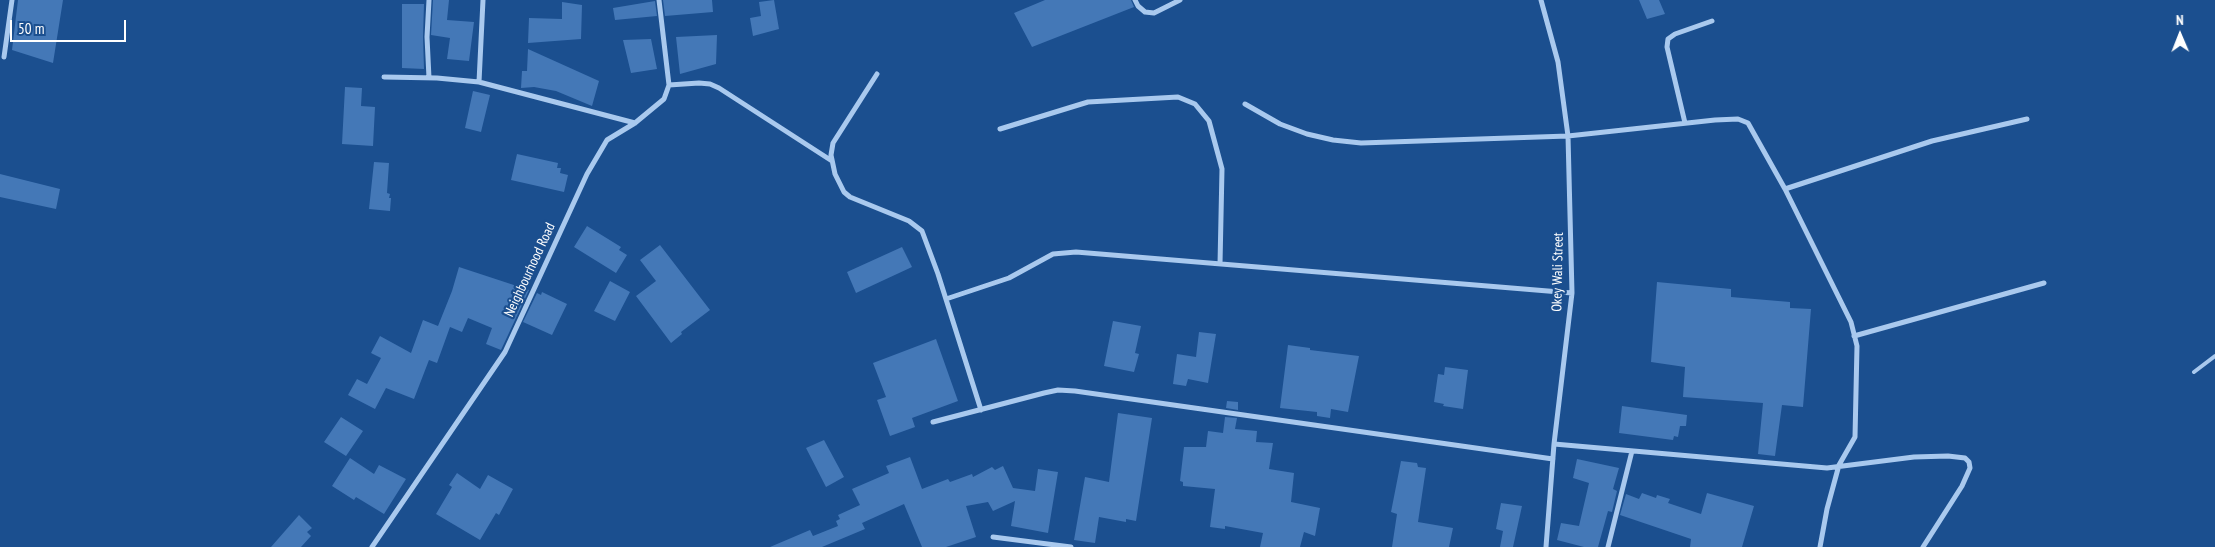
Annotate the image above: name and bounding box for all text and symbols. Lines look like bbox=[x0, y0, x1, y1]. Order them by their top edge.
scale bar bbox=[12, 10, 129, 42]
north arrow bbox=[2155, 10, 2205, 60]
text: N bbox=[2176, 11, 2184, 29]
text: 50 m bbox=[18, 19, 44, 38]
street label: Neighbourhood Road bbox=[501, 220, 559, 320]
street label: Okey Wali Street bbox=[1549, 232, 1567, 312]

